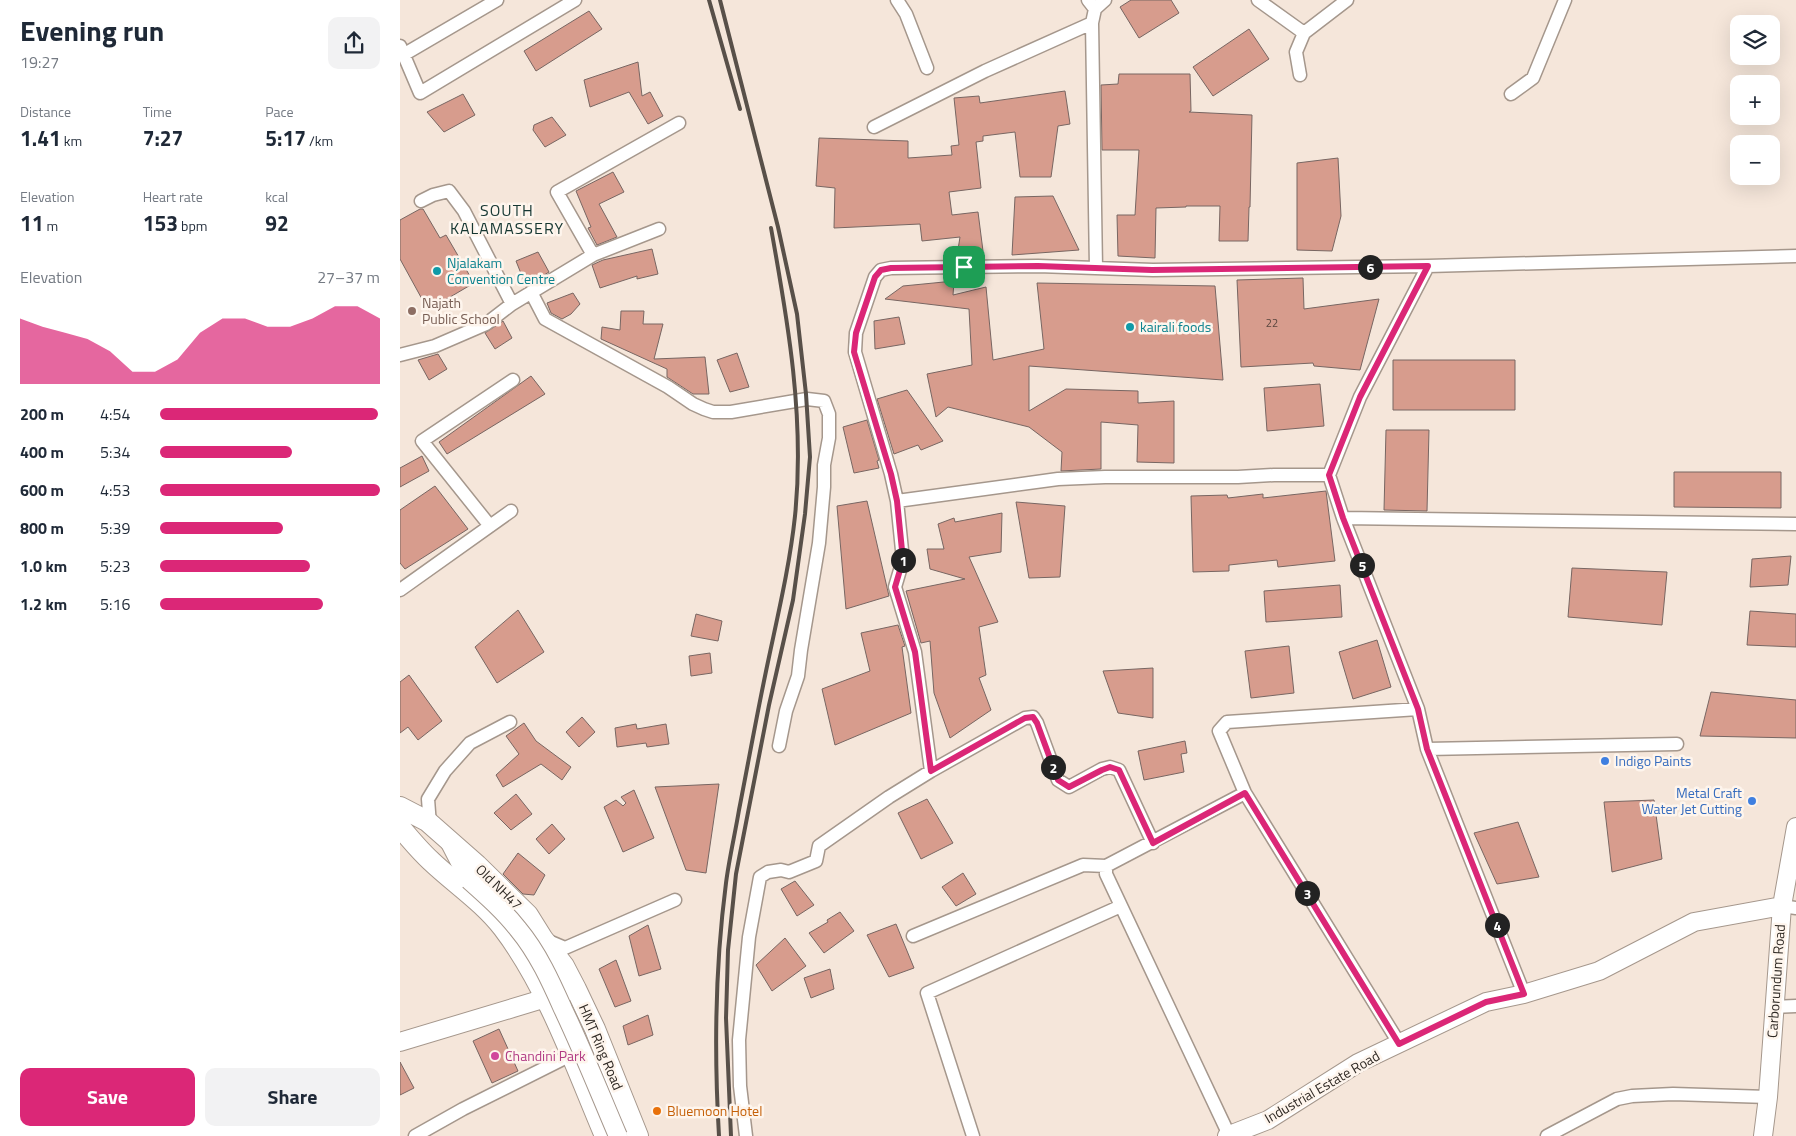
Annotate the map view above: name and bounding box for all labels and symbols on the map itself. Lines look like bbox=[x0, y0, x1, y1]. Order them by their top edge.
district label: SOUTH KALAMASSERY bbox=[450, 198, 564, 240]
pin bbox=[943, 246, 985, 288]
place label: Njalakam Convention Centre bbox=[447, 252, 555, 289]
pin: 6 bbox=[1358, 254, 1382, 280]
marker: Njalakam Convention Centre bbox=[431, 265, 443, 277]
place label: Najath Public School bbox=[422, 292, 500, 329]
marker: Najath Public School bbox=[406, 305, 418, 317]
house number: 22 bbox=[1266, 315, 1278, 331]
place label: kairali foods bbox=[1140, 316, 1211, 337]
marker: kairali foods bbox=[1124, 321, 1136, 333]
pin: 1 bbox=[890, 548, 916, 572]
pin: 5 bbox=[1350, 552, 1374, 578]
place label: Indigo Paints bbox=[1615, 750, 1691, 771]
pin: 2 bbox=[1040, 754, 1066, 780]
marker: Indigo Paints bbox=[1599, 755, 1611, 767]
place label: Metal Craft Water Jet Cutting bbox=[1641, 782, 1742, 819]
marker: Metal Craft Water Jet Cutting bbox=[1746, 795, 1758, 807]
street label: Old NH47 bbox=[471, 859, 527, 914]
pin: 3 bbox=[1294, 880, 1320, 906]
pin: 4 bbox=[1484, 912, 1510, 938]
street label: Carborundum Road bbox=[1761, 923, 1790, 1039]
street label: HMT Ring Road bbox=[574, 1001, 629, 1093]
place label: Chandini Park bbox=[505, 1045, 586, 1066]
street label: Industrial Estate Road bbox=[1260, 1045, 1383, 1128]
marker: Chandini Park bbox=[489, 1050, 501, 1062]
place label: Bluemoon Hotel bbox=[667, 1100, 762, 1121]
marker: Bluemoon Hotel bbox=[651, 1105, 663, 1117]

